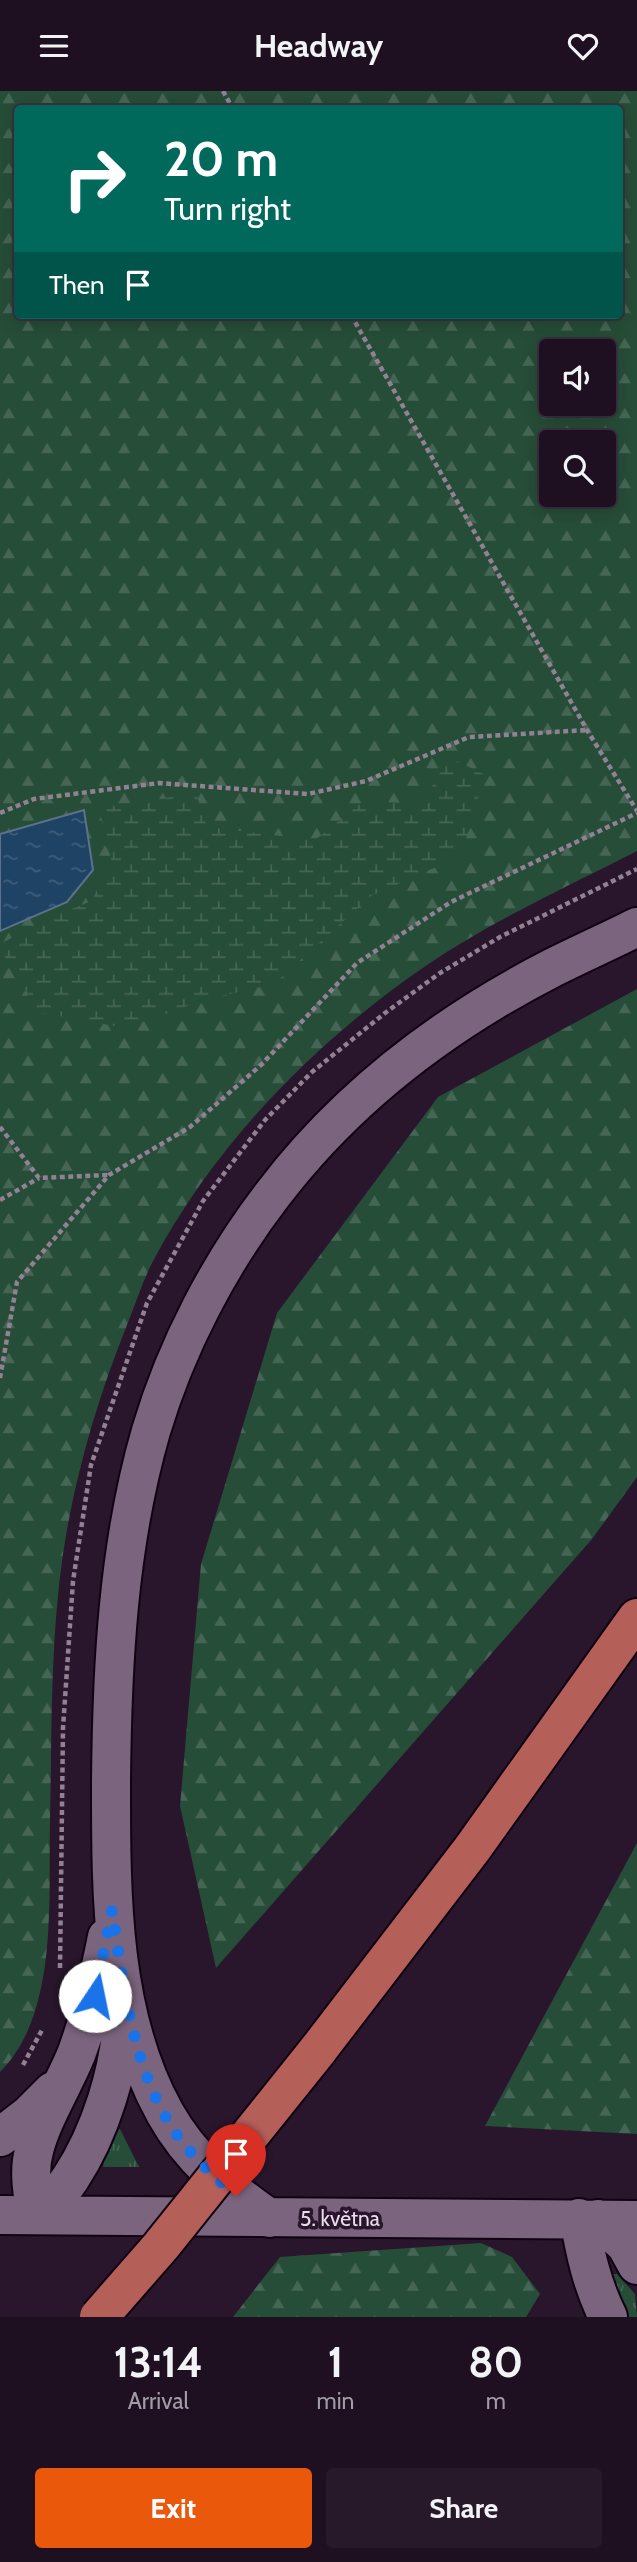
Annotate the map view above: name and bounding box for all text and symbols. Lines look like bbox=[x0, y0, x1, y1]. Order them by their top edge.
text: Headway bbox=[254, 26, 383, 65]
icon: menu bbox=[35, 27, 73, 65]
icon: heart bbox=[564, 27, 602, 65]
text: 20 m bbox=[164, 129, 278, 188]
icon: right bbox=[49, 133, 140, 224]
text: Turn right bbox=[164, 189, 291, 228]
icon: arrive bbox=[119, 266, 157, 304]
text: Then bbox=[49, 269, 105, 301]
map controls bbox=[539, 339, 616, 507]
button: sound bbox=[539, 339, 616, 416]
button: search bbox=[539, 430, 616, 507]
position arrow bbox=[58, 1959, 132, 2033]
pin bbox=[206, 2124, 266, 2196]
icon: arrive bbox=[217, 2135, 255, 2173]
street label: 5. května bbox=[300, 2206, 380, 2231]
text: 13:14 bbox=[114, 2336, 203, 2388]
text: 1 bbox=[328, 2336, 343, 2388]
text: 80 bbox=[468, 2336, 523, 2388]
text: Arrival bbox=[128, 2387, 189, 2415]
text: min bbox=[317, 2387, 354, 2415]
text: m bbox=[486, 2387, 506, 2415]
button: Exit bbox=[35, 2468, 312, 2548]
button: Share bbox=[326, 2468, 602, 2548]

